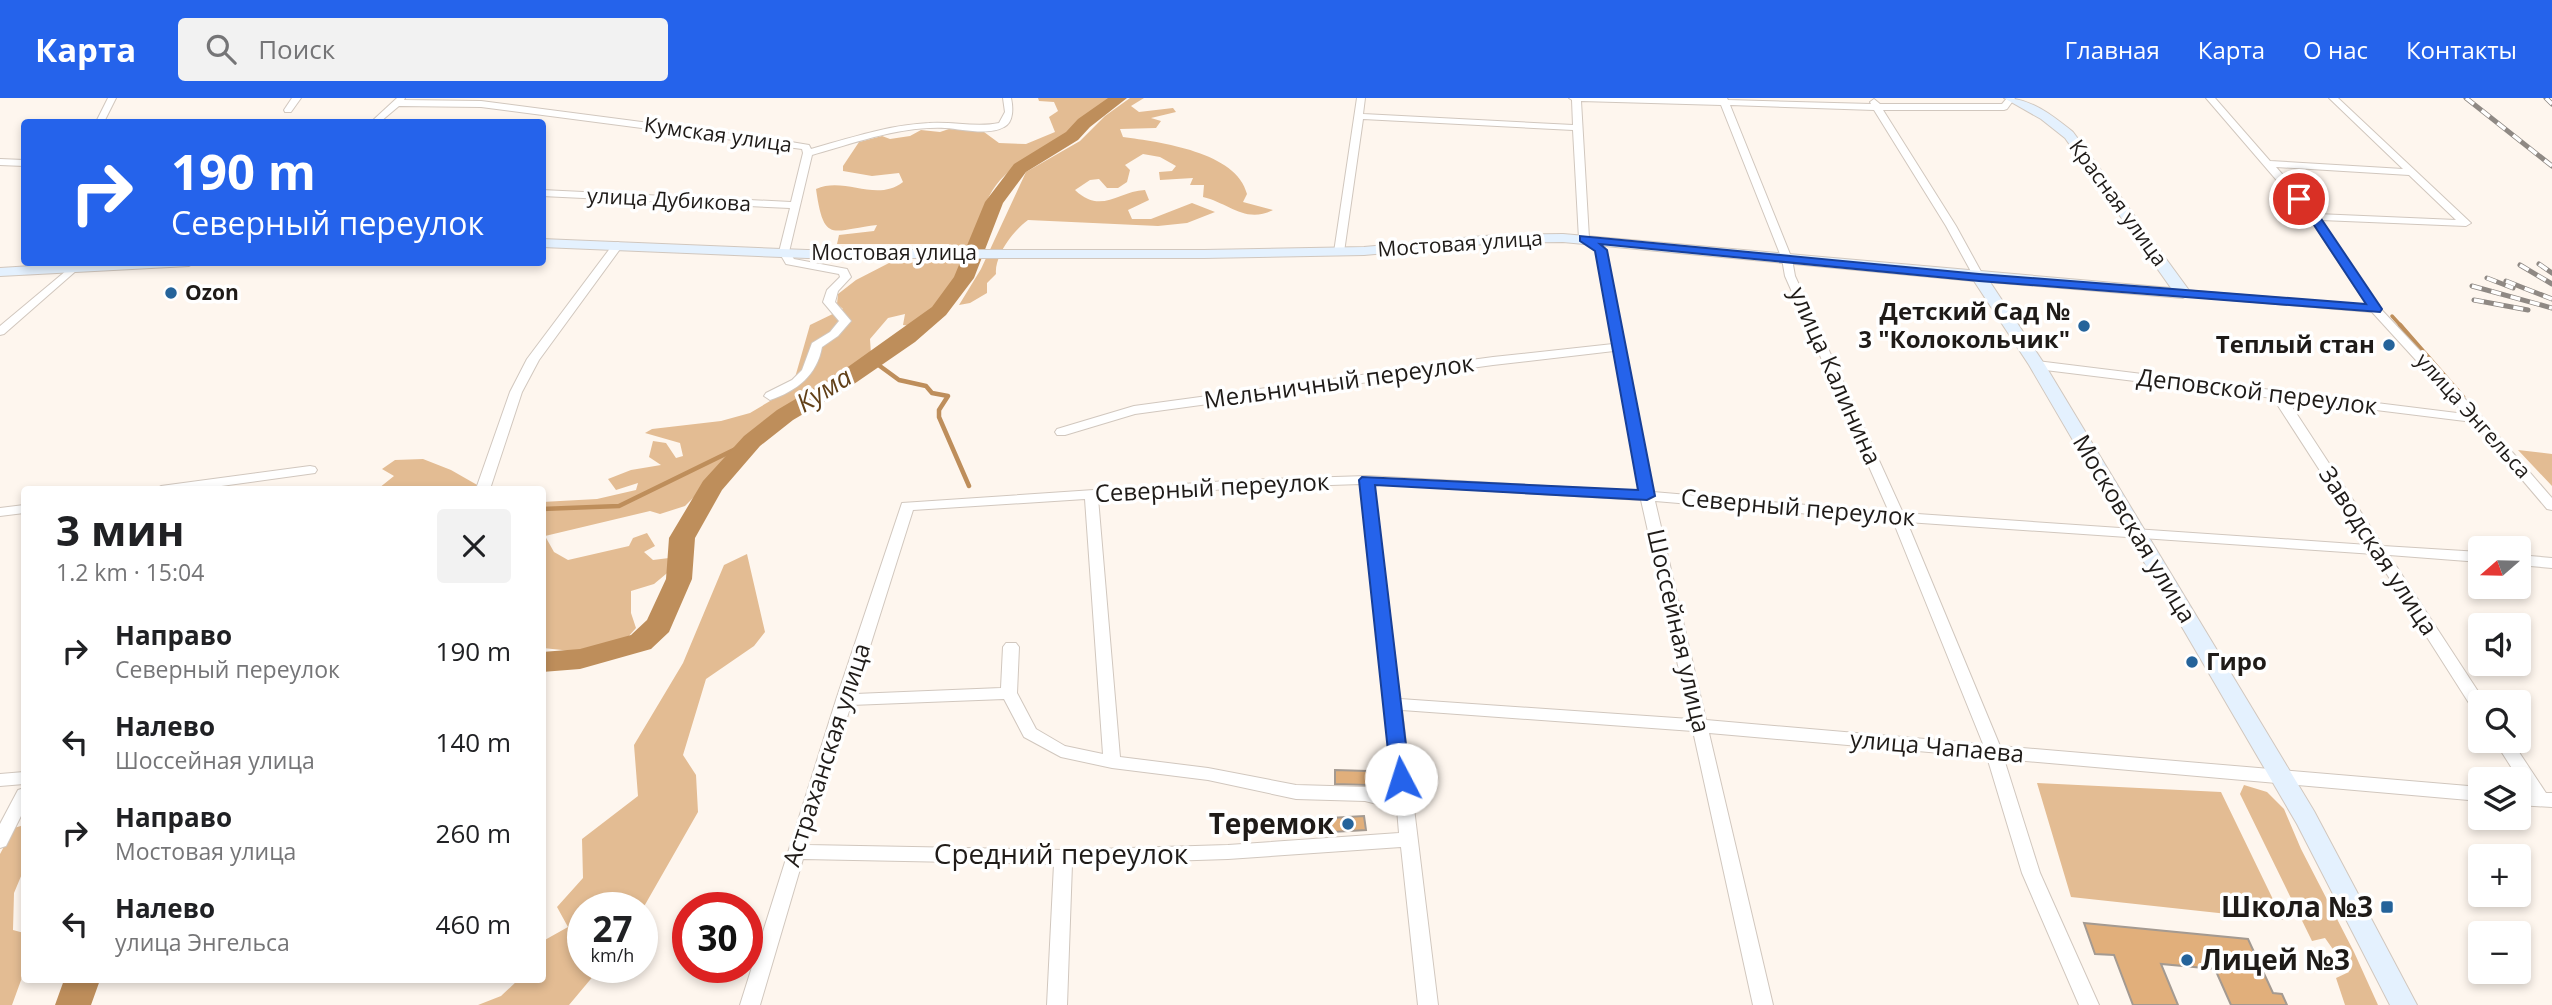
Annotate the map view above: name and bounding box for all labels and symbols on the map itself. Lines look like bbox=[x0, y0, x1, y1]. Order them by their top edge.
street label: Кумская улица bbox=[642, 110, 794, 158]
street label: Красная улица bbox=[2063, 133, 2174, 271]
pin bbox=[2269, 169, 2329, 229]
street label: улица Дубикова bbox=[586, 181, 752, 217]
street label: Мостовая улица bbox=[1376, 223, 1544, 263]
street label: Мостовая улица bbox=[811, 238, 977, 266]
place label: Ozon bbox=[185, 278, 239, 306]
street label: улица Калинина bbox=[1782, 281, 1890, 470]
marker: Ozon bbox=[163, 285, 179, 301]
place label: Детский Сад № 3 "Колокольчик" bbox=[1858, 294, 2070, 355]
marker: Детский Сад № 3 "Колокольчик" bbox=[2076, 318, 2092, 334]
place label: Теплый стан bbox=[2216, 327, 2375, 360]
marker: Теплый стан bbox=[2381, 337, 2397, 353]
street label: Мельничный переулок bbox=[1202, 345, 1476, 416]
street label: улица Энгельса bbox=[2410, 347, 2538, 484]
water label: Кума bbox=[789, 358, 858, 420]
street label: Деповской переулок bbox=[2135, 359, 2380, 422]
street label: Московская улица bbox=[2066, 428, 2205, 629]
street label: Заводская улица bbox=[2312, 459, 2446, 641]
street label: Северный переулок bbox=[1094, 464, 1331, 509]
street label: Северный переулок bbox=[1680, 480, 1917, 533]
street label: Шоссейная улица bbox=[1640, 525, 1719, 736]
north arrow bbox=[2468, 536, 2530, 598]
street label: Астраханская улица bbox=[774, 639, 877, 871]
place label: Гиро bbox=[2206, 644, 2267, 677]
marker: Гиро bbox=[2184, 654, 2200, 670]
street label: улица Чапаева bbox=[1849, 721, 2025, 770]
position arrow bbox=[1364, 742, 1438, 816]
place label: Теремок bbox=[1209, 804, 1335, 842]
marker: Теремок bbox=[1340, 816, 1356, 832]
street label: Средний переулок bbox=[934, 834, 1189, 872]
place label: Школа №3 bbox=[2221, 887, 2373, 925]
speed limit sign: 30 bbox=[672, 892, 763, 983]
marker: Школа №3 bbox=[2379, 899, 2395, 915]
place label: Лицей №3 bbox=[2201, 940, 2350, 978]
marker: Лицей №3 bbox=[2179, 952, 2195, 968]

